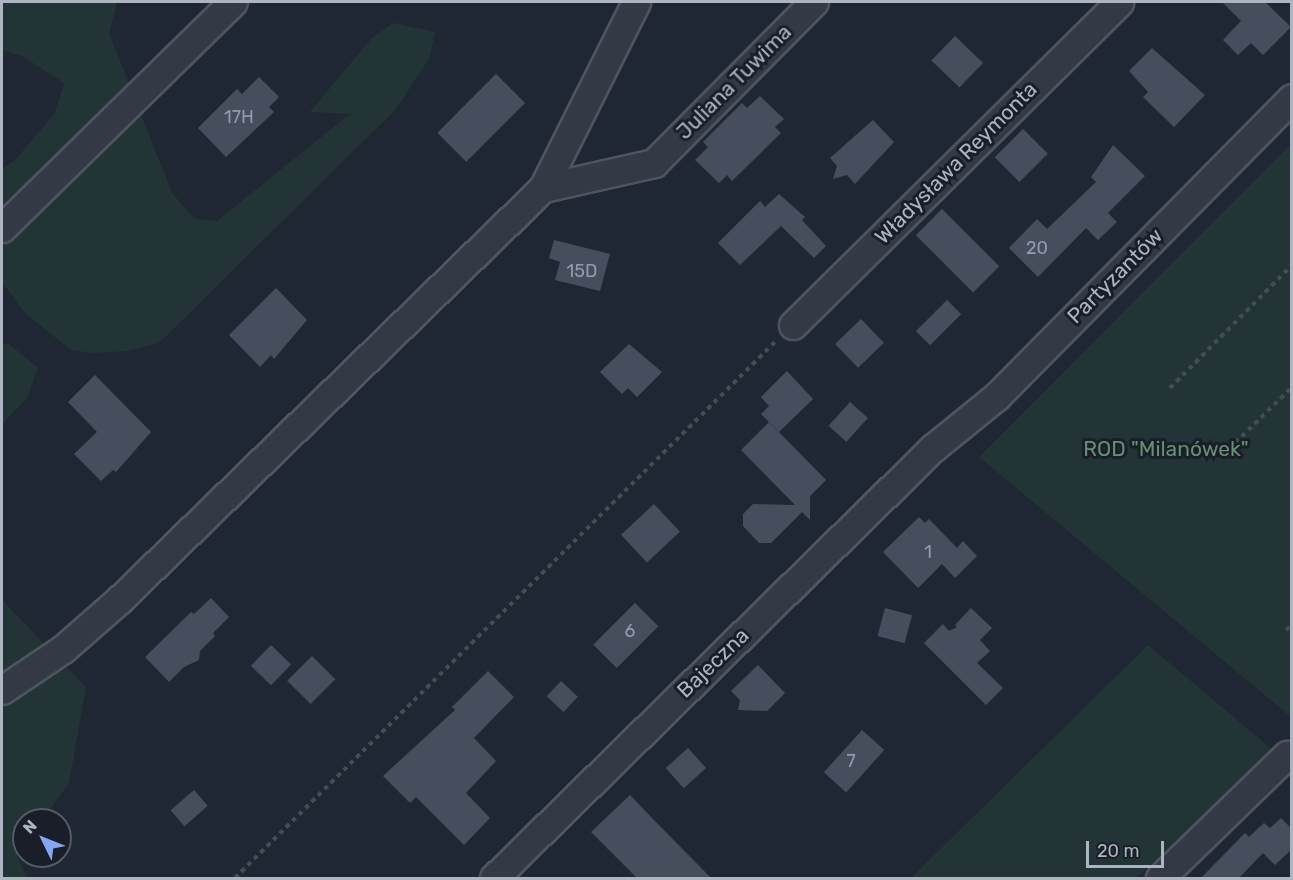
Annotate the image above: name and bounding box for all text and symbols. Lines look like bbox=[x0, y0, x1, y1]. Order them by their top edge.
street label: Juliana Tuwima bbox=[671, 19, 797, 145]
street label: Władysława Reymonta bbox=[870, 77, 1042, 249]
house number: 17H bbox=[224, 106, 254, 128]
street label: Partyzantów bbox=[1062, 223, 1168, 329]
house number: 20 bbox=[1026, 237, 1048, 259]
house number: 15D bbox=[567, 260, 597, 282]
park label: ROD "Milanówek" bbox=[1083, 436, 1249, 462]
house number: 1 bbox=[924, 541, 932, 563]
house number: 6 bbox=[625, 620, 635, 642]
street label: Bajeczna bbox=[672, 623, 754, 703]
house number: 7 bbox=[846, 750, 856, 772]
north arrow bbox=[12, 808, 72, 868]
text: N bbox=[19, 816, 41, 837]
scale bar bbox=[1089, 829, 1167, 867]
text: 20 m bbox=[1097, 840, 1139, 862]

